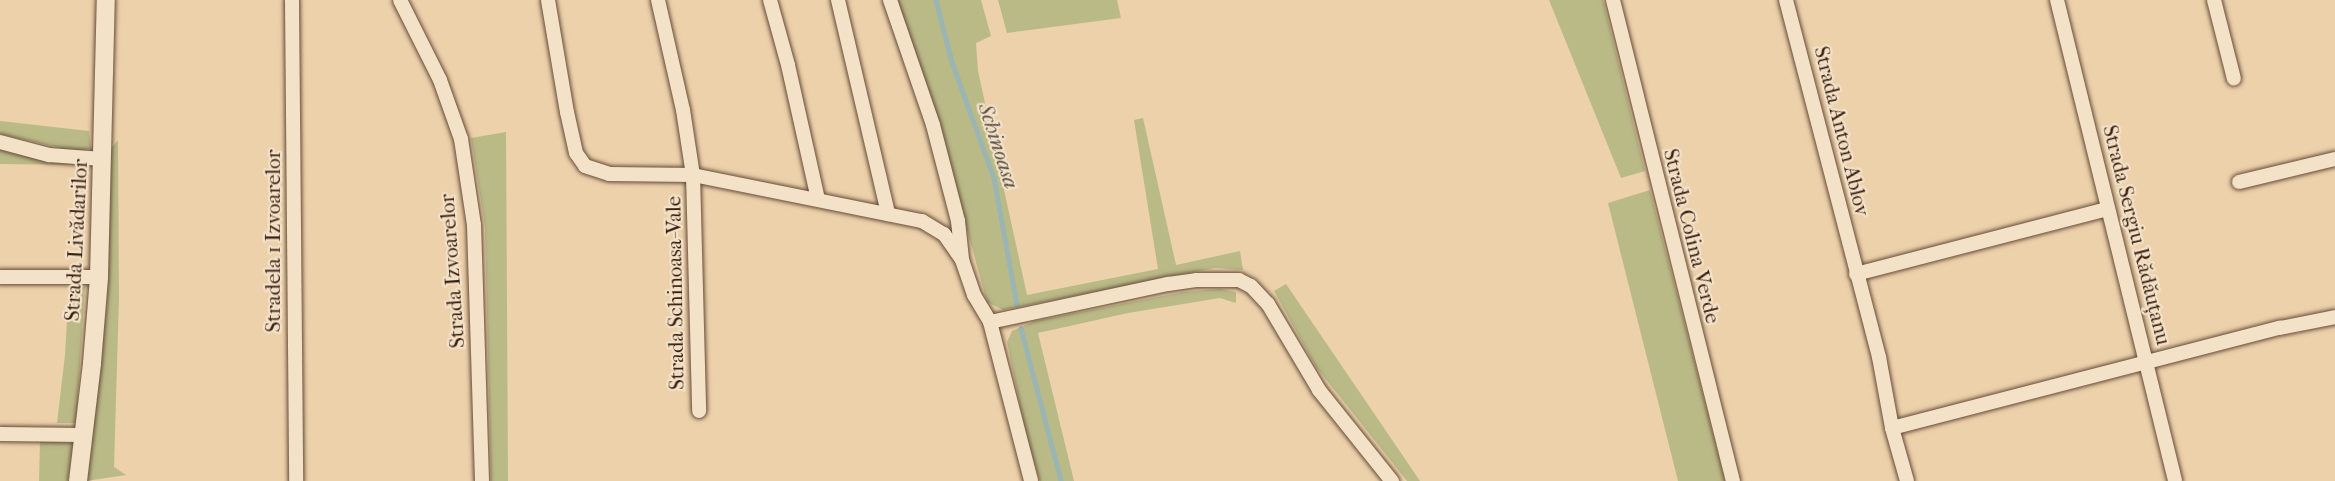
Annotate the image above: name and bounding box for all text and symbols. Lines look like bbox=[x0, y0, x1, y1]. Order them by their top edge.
street label: Strada Anton Ablov bbox=[1809, 44, 1875, 218]
water label: Schinoasa bbox=[972, 100, 1024, 192]
street label: Strada Sergiu Rădăuțanu bbox=[2097, 122, 2177, 348]
street label: Strada Colina Verde bbox=[1658, 146, 1726, 326]
street label: Stradela 1 Izvoarelor bbox=[260, 150, 286, 332]
street label: Strada Livădarilor bbox=[59, 158, 93, 322]
street label: Strada Izvoarelor bbox=[434, 193, 470, 349]
street label: Strada Schinoasa-Vale bbox=[661, 196, 689, 390]

